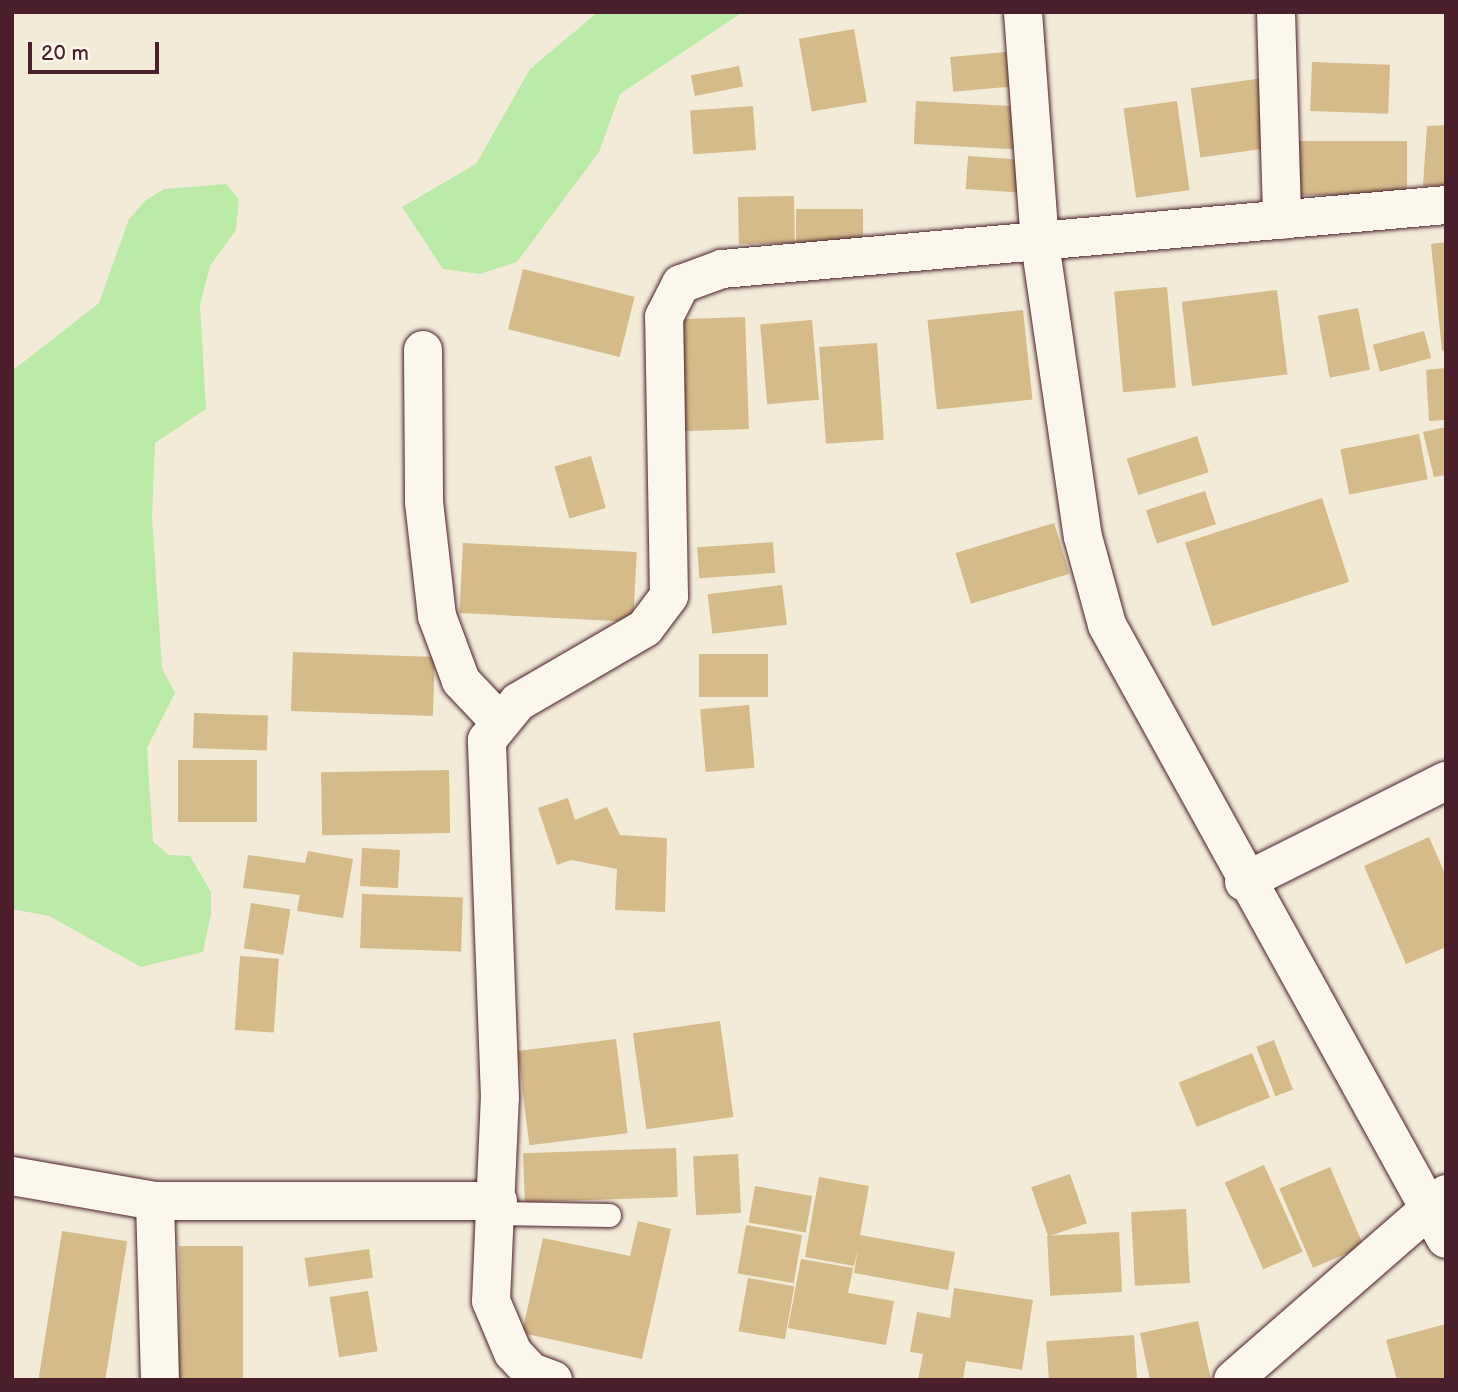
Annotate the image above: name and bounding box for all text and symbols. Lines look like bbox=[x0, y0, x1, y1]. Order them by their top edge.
scale bar bbox=[32, 28, 163, 72]
text: 20 m bbox=[41, 41, 89, 66]

